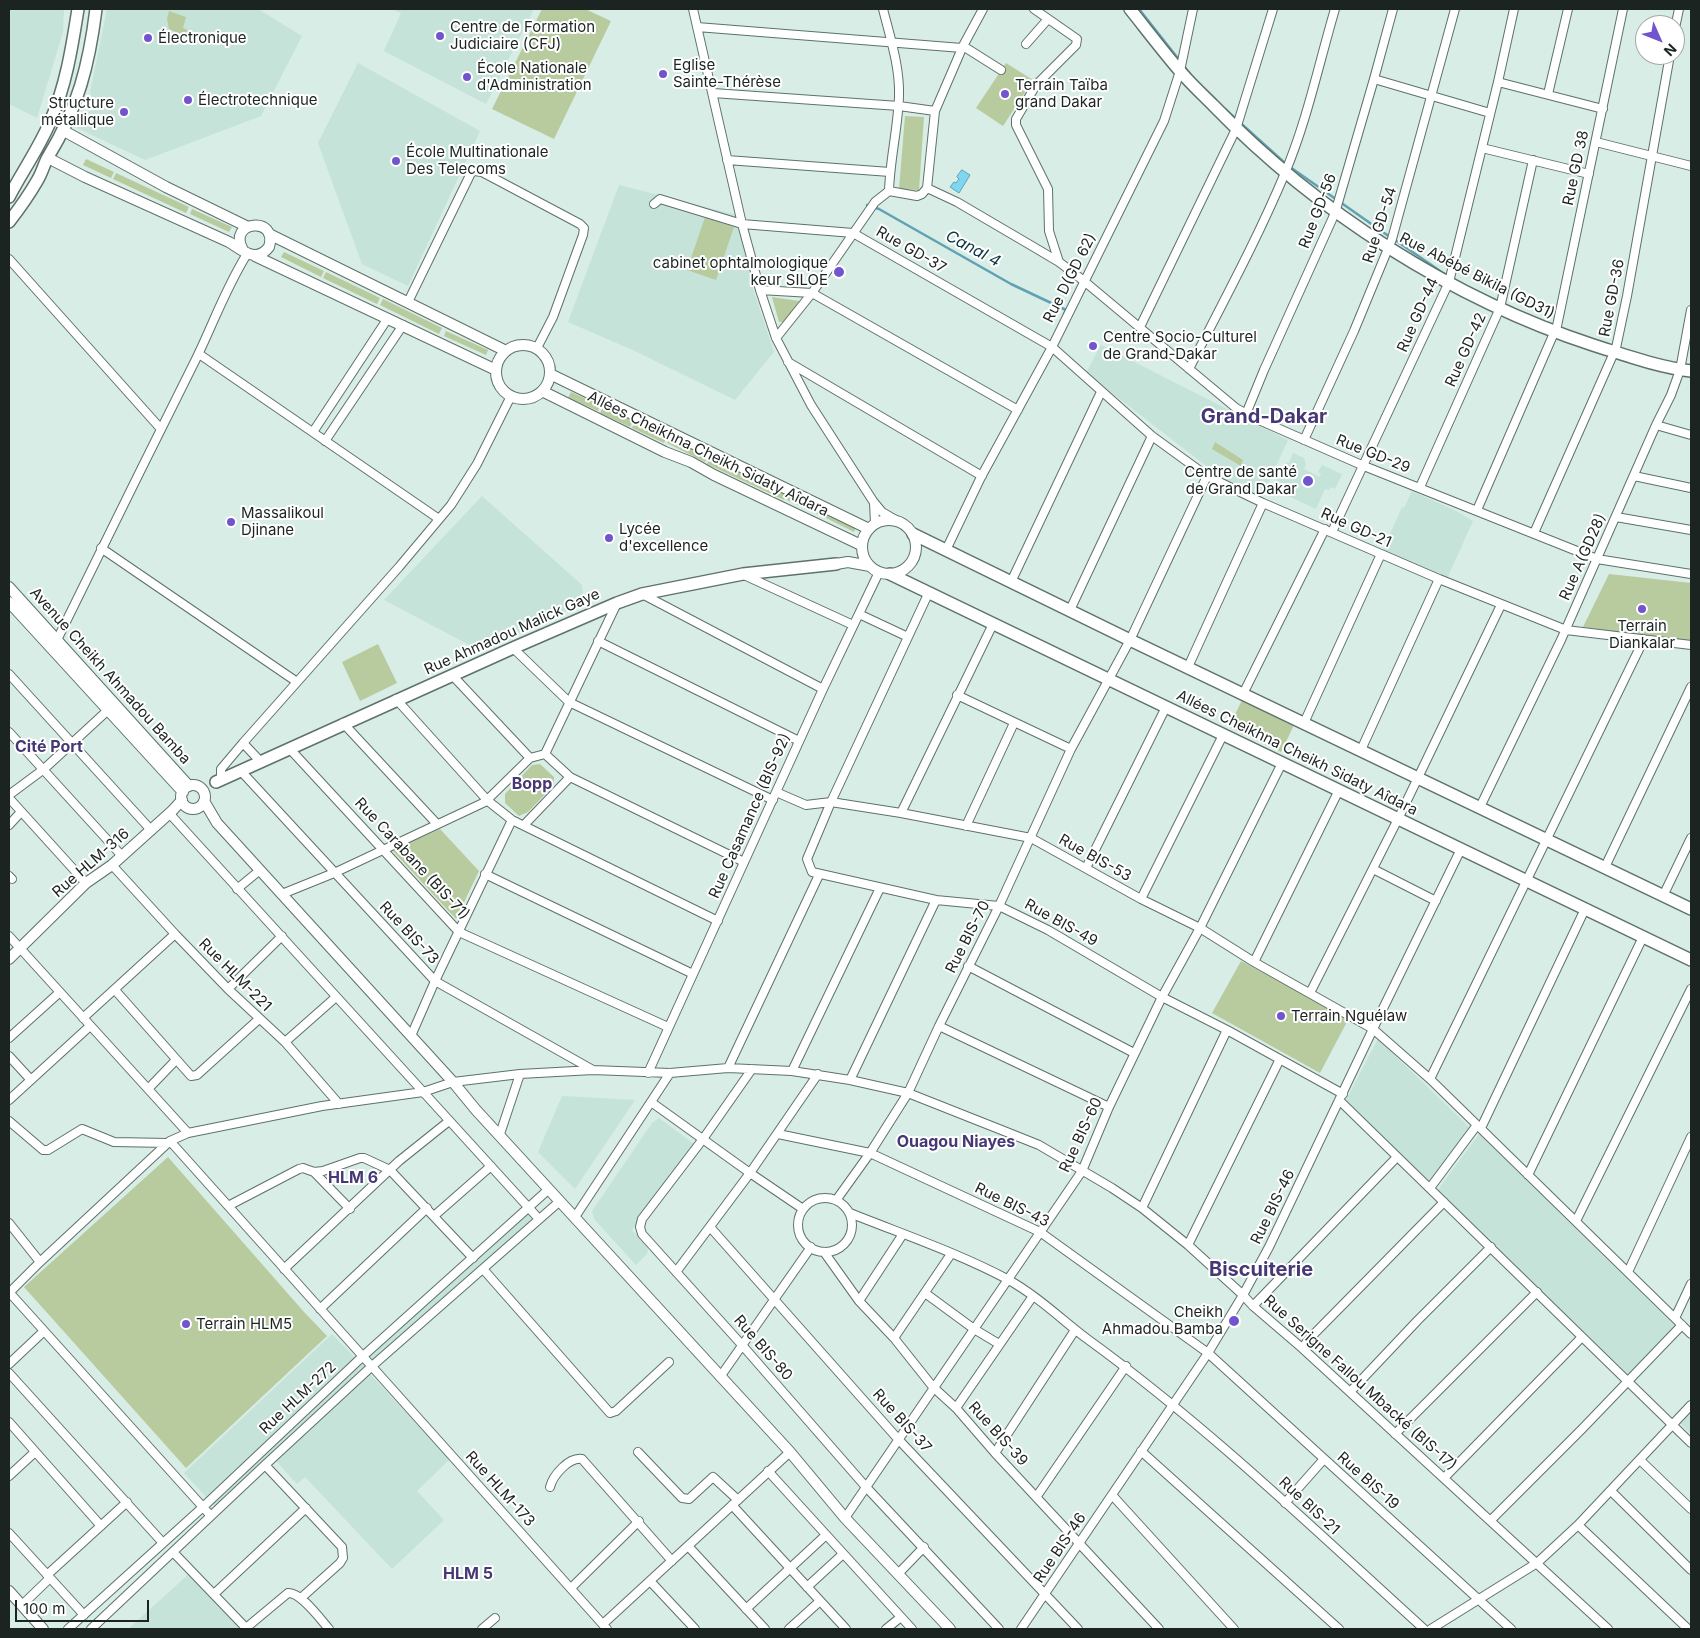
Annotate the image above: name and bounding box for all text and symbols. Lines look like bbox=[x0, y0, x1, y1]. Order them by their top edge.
north arrow bbox=[1635, 15, 1685, 65]
place label: Centre de Formation Judiciaire (CFJ) bbox=[450, 18, 595, 53]
place label: Électronique bbox=[158, 29, 247, 47]
marker: Centre de Formation Judiciaire (CFJ) bbox=[434, 30, 446, 42]
marker: Électronique bbox=[142, 32, 154, 44]
text: N bbox=[1661, 40, 1680, 60]
place label: Eglise Sainte-Thérèse bbox=[673, 56, 781, 91]
place label: École Nationale d'Administration bbox=[477, 59, 592, 94]
marker: Eglise Sainte-Thérèse bbox=[657, 68, 669, 80]
marker: École Nationale d'Administration bbox=[461, 71, 473, 83]
place label: Terrain Taïba grand Dakar bbox=[1015, 76, 1108, 111]
marker: Terrain Taïba grand Dakar bbox=[999, 88, 1011, 100]
place label: Électrotechnique bbox=[198, 91, 318, 109]
place label: Structure métallique bbox=[41, 94, 114, 129]
marker: Électrotechnique bbox=[182, 94, 194, 106]
marker: Structure métallique bbox=[118, 106, 130, 118]
street label: Rue GD 38 bbox=[1559, 129, 1593, 207]
place label: École Multinationale Des Telecoms bbox=[406, 143, 548, 178]
marker: École Multinationale Des Telecoms bbox=[390, 155, 402, 167]
street label: Rue GD-56 bbox=[1295, 171, 1341, 251]
street label: Rue GD-54 bbox=[1359, 185, 1401, 265]
street label: Rue GD-37 bbox=[873, 223, 949, 277]
water label: Canal 4 bbox=[942, 227, 1004, 271]
street label: Rue Abébé Bikila (GD31) bbox=[1396, 229, 1558, 323]
street label: Rue D(GD 62) bbox=[1040, 230, 1100, 326]
place label: cabinet ophtalmologique keur SILOE bbox=[653, 254, 828, 289]
street label: Rue GD-36 bbox=[1596, 258, 1628, 338]
marker: cabinet ophtalmologique keur SILOE bbox=[832, 265, 846, 279]
street label: Rue GD-44 bbox=[1394, 275, 1442, 355]
street label: Rue GD-42 bbox=[1442, 310, 1490, 390]
place label: Centre Socio-Culturel de Grand-Dakar bbox=[1103, 328, 1257, 363]
marker: Centre Socio-Culturel de Grand-Dakar bbox=[1087, 340, 1099, 352]
street label: Allées Cheikhna Cheikh Sidaty Aîdara bbox=[585, 388, 831, 520]
district label: Grand-Dakar bbox=[1201, 405, 1327, 429]
street label: Rue GD-29 bbox=[1333, 431, 1413, 477]
place label: Centre de santé de Grand Dakar bbox=[1184, 463, 1297, 498]
marker: Centre de santé de Grand Dakar bbox=[1301, 474, 1315, 488]
place label: Massalikoul Djinane bbox=[241, 504, 324, 539]
street label: Rue GD-21 bbox=[1318, 504, 1394, 552]
street label: Rue A(GD28) bbox=[1556, 511, 1610, 603]
marker: Massalikoul Djinane bbox=[225, 516, 237, 528]
place label: Lycée d'excellence bbox=[619, 520, 708, 555]
marker: Lycée d'excellence bbox=[603, 532, 615, 544]
street label: Avenue Cheikh Ahmadou Bamba bbox=[26, 584, 194, 768]
street label: Rue Ahmadou Malick Gaye bbox=[422, 585, 602, 679]
marker: Terrain Diankalar bbox=[1636, 603, 1648, 615]
place label: Terrain Diankalar bbox=[1609, 617, 1675, 652]
street label: Allées Cheikhna Cheikh Sidaty Aîdara bbox=[1174, 687, 1420, 819]
street label: Rue Casamance (BIS-92) bbox=[705, 731, 795, 901]
district label: Cité Port bbox=[15, 737, 83, 757]
district label: Bopp bbox=[512, 774, 552, 794]
street label: Rue Carabane (BIS-71) bbox=[351, 794, 473, 924]
street label: Rue HLM-316 bbox=[49, 825, 133, 901]
street label: Rue BIS-53 bbox=[1056, 831, 1134, 885]
street label: Rue BIS-49 bbox=[1021, 896, 1101, 950]
street label: Rue BIS-73 bbox=[375, 898, 443, 968]
street label: Rue BIS-70 bbox=[942, 898, 994, 976]
street label: Rue HLM-221 bbox=[195, 935, 275, 1015]
place label: Terrain Nguélaw bbox=[1291, 1007, 1407, 1025]
marker: Terrain Nguélaw bbox=[1275, 1010, 1287, 1022]
street label: Rue BIS-60 bbox=[1056, 1095, 1106, 1175]
district label: Ouagou Niayes bbox=[897, 1132, 1015, 1152]
street label: Rue BIS-46 bbox=[1247, 1167, 1299, 1247]
district label: HLM 6 bbox=[328, 1168, 378, 1188]
street label: Rue BIS-43 bbox=[972, 1179, 1052, 1231]
district label: Biscuiterie bbox=[1209, 1258, 1313, 1282]
street label: Rue Serigne Fallou Mbacké (BIS-17) bbox=[1260, 1292, 1460, 1474]
place label: Cheikh Ahmadou Bamba bbox=[1102, 1303, 1223, 1338]
street label: Rue BIS-80 bbox=[730, 1312, 796, 1384]
marker: Cheikh Ahmadou Bamba bbox=[1227, 1314, 1241, 1328]
place label: Terrain HLM5 bbox=[196, 1315, 292, 1333]
marker: Terrain HLM5 bbox=[180, 1318, 192, 1330]
street label: Rue HLM-272 bbox=[256, 1358, 340, 1438]
street label: Rue BIS-37 bbox=[869, 1385, 935, 1457]
street label: Rue BIS-39 bbox=[964, 1398, 1032, 1470]
street label: Rue HLM-173 bbox=[461, 1448, 539, 1530]
street label: Rue BIS-19 bbox=[1333, 1448, 1403, 1514]
street label: Rue BIS-21 bbox=[1275, 1473, 1343, 1539]
street label: Rue BIS-46 bbox=[1030, 1509, 1090, 1587]
district label: HLM 5 bbox=[443, 1564, 493, 1584]
scale bar bbox=[18, 1590, 151, 1622]
text: 100 m bbox=[23, 1599, 65, 1618]

